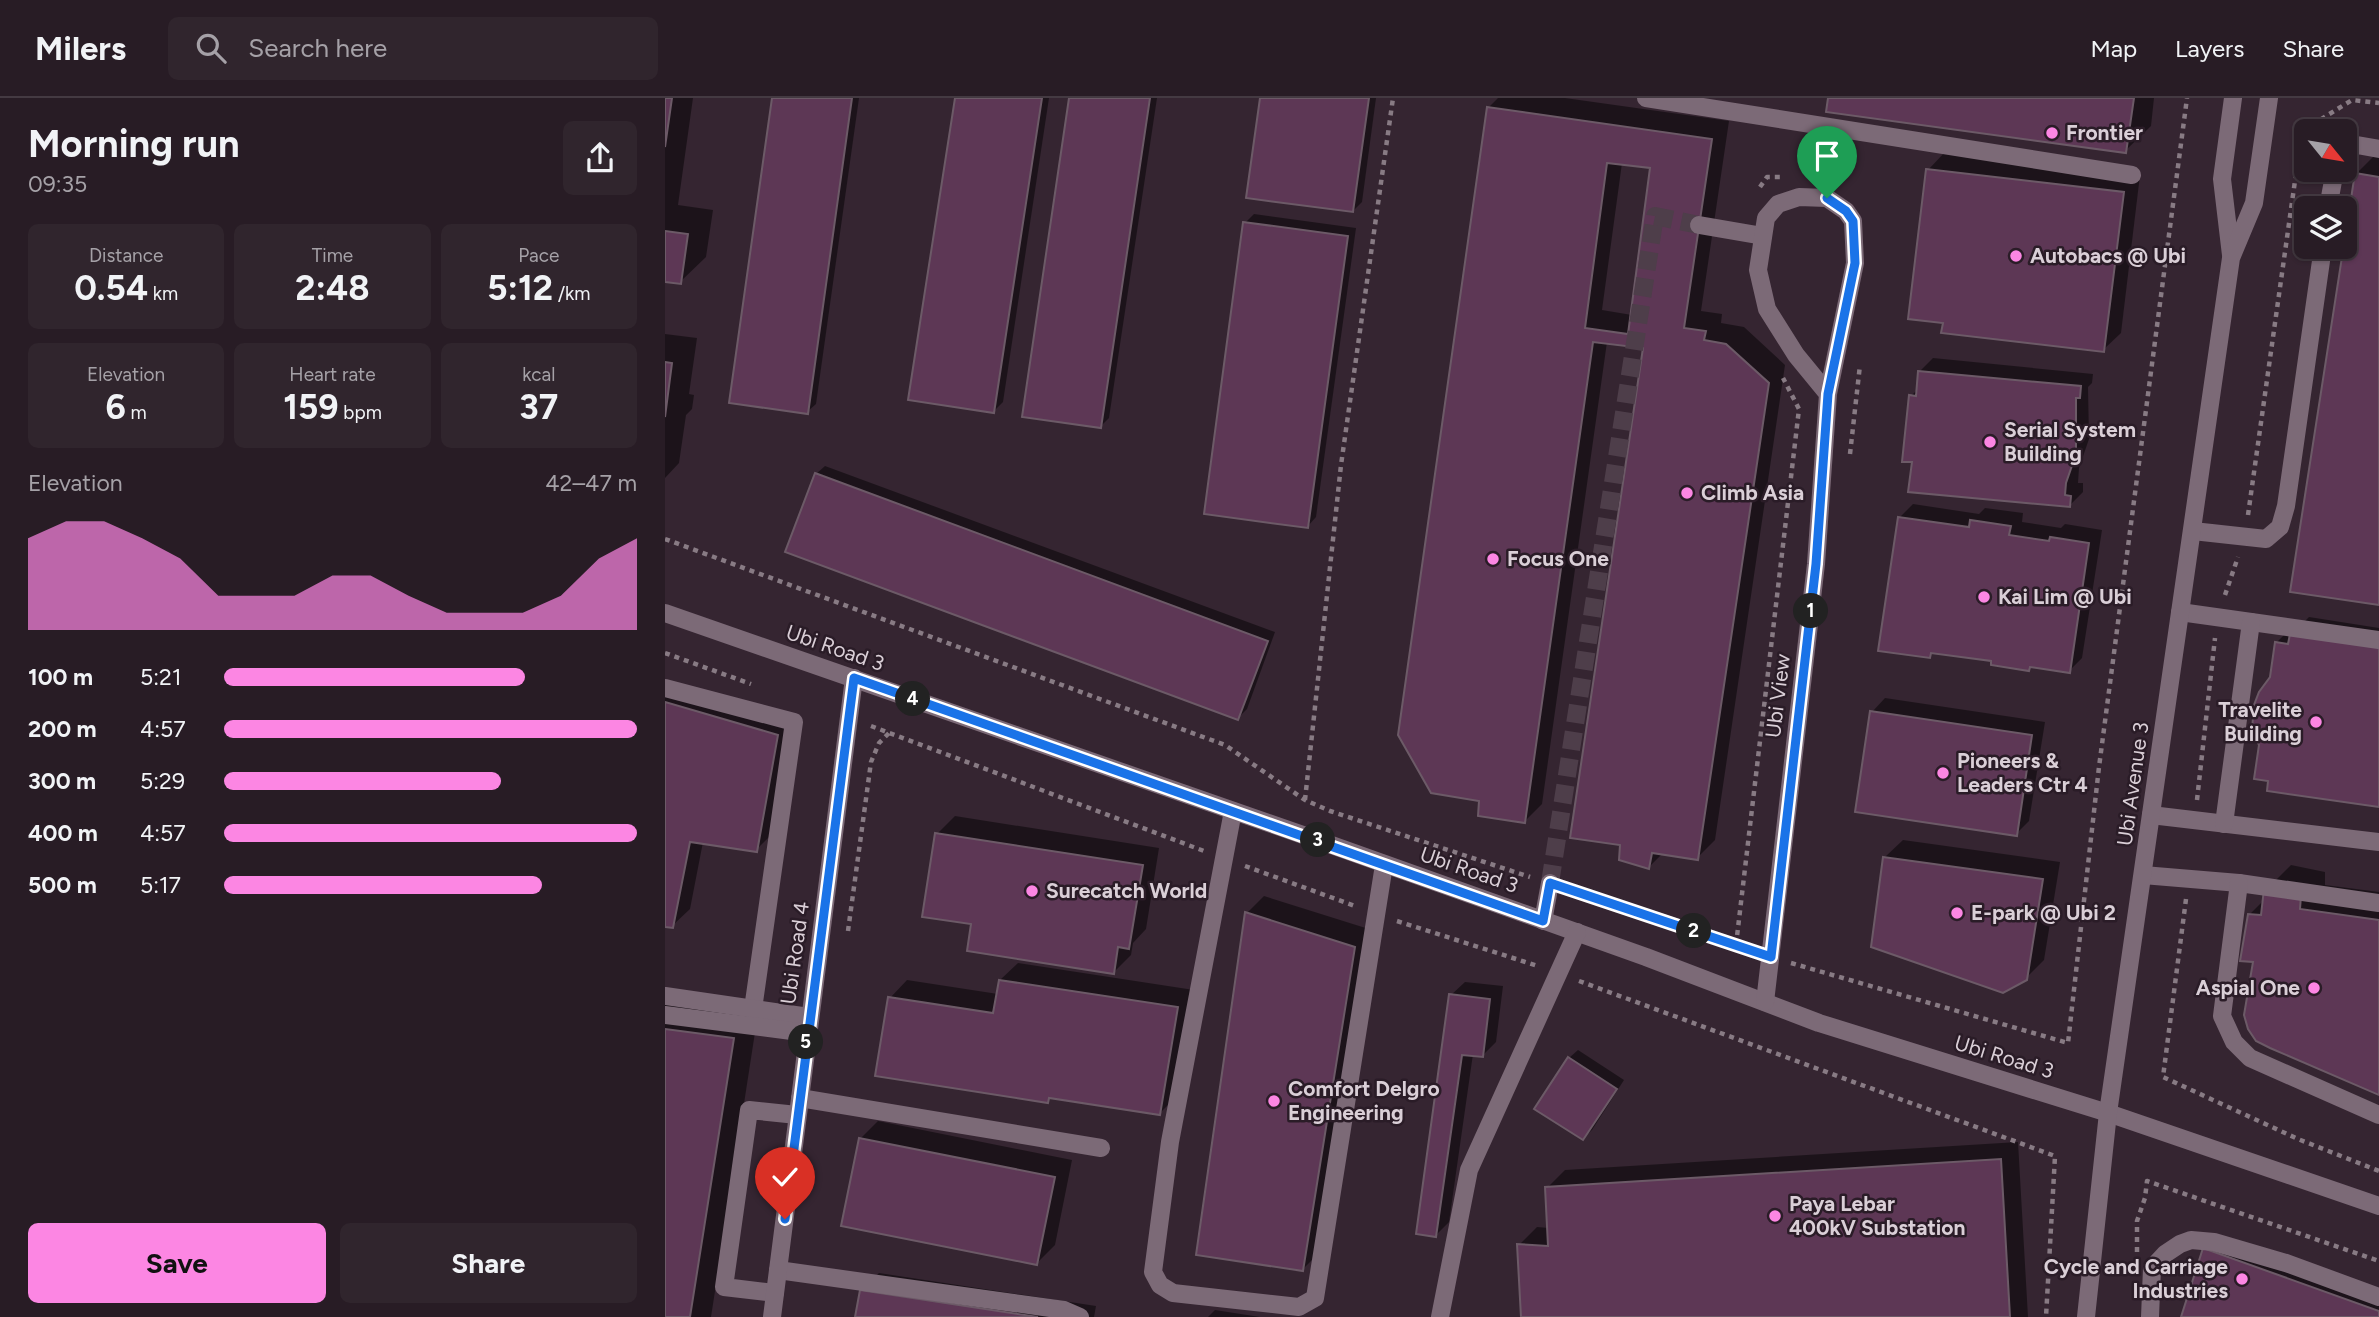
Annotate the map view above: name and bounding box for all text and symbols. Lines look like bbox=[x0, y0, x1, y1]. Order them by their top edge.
search box bbox=[168, 17, 658, 80]
text: Milers bbox=[35, 29, 126, 68]
icon: search bbox=[192, 29, 230, 67]
text: Search here bbox=[248, 32, 387, 64]
text: Map bbox=[2090, 34, 2137, 63]
text: Layers bbox=[2175, 34, 2244, 63]
text: Share bbox=[2282, 34, 2344, 63]
north arrow bbox=[2294, 119, 2357, 182]
map controls bbox=[2294, 119, 2357, 259]
place label: Frontier bbox=[2066, 120, 2143, 145]
text: Morning run bbox=[28, 121, 240, 167]
button: share bbox=[563, 121, 637, 195]
marker: Frontier bbox=[2044, 125, 2060, 141]
pin bbox=[1797, 126, 1857, 198]
icon: arrive bbox=[1808, 137, 1846, 175]
text: 09:35 bbox=[28, 170, 87, 198]
button: layers bbox=[2294, 196, 2357, 259]
place label: Autobacs @ Ubi bbox=[2030, 243, 2186, 268]
text: Distance bbox=[89, 244, 163, 267]
text: Time bbox=[312, 244, 353, 267]
text: Pace bbox=[518, 244, 559, 267]
marker: Autobacs @ Ubi bbox=[2008, 248, 2024, 264]
text: 0.54 bbox=[74, 267, 148, 309]
text: 2:48 bbox=[295, 267, 370, 309]
text: 5:12 bbox=[487, 267, 553, 309]
text: km bbox=[148, 282, 178, 305]
text: /km bbox=[553, 282, 591, 305]
text: Elevation bbox=[87, 363, 165, 386]
text: Heart rate bbox=[289, 363, 376, 386]
text: kcal bbox=[522, 363, 555, 386]
text: 6 bbox=[106, 386, 126, 428]
text: 159 bbox=[283, 386, 339, 428]
text: 37 bbox=[519, 386, 558, 428]
text: m bbox=[126, 401, 147, 424]
text: bpm bbox=[339, 401, 382, 424]
place label: Serial System Building bbox=[2004, 417, 2136, 466]
marker: Serial System Building bbox=[1982, 434, 1998, 450]
text: Elevation bbox=[28, 469, 123, 497]
text: 42–47 m bbox=[545, 469, 637, 497]
place label: Climb Asia bbox=[1701, 480, 1804, 505]
marker: Climb Asia bbox=[1679, 485, 1695, 501]
place label: Focus One bbox=[1507, 546, 1609, 571]
marker: Focus One bbox=[1485, 551, 1501, 567]
place label: Kai Lim @ Ubi bbox=[1998, 584, 2132, 609]
marker: Kai Lim @ Ubi bbox=[1976, 589, 1992, 605]
pin: 1 bbox=[1793, 594, 1829, 628]
text: 1 bbox=[1806, 599, 1815, 622]
street label: Ubi Road 3 bbox=[783, 619, 888, 676]
street label: Ubi View bbox=[1760, 652, 1795, 739]
text: 100 m bbox=[28, 663, 93, 691]
text: 5:21 bbox=[140, 663, 181, 691]
pin: 4 bbox=[895, 682, 931, 716]
text: 4 bbox=[906, 687, 919, 710]
place label: Travelite Building bbox=[2218, 697, 2302, 746]
marker: Travelite Building bbox=[2308, 714, 2324, 730]
text: 200 m bbox=[28, 715, 97, 743]
text: 4:57 bbox=[140, 715, 186, 743]
street label: Ubi Avenue 3 bbox=[2111, 720, 2154, 847]
place label: Pioneers & Leaders Ctr 4 bbox=[1957, 748, 2088, 797]
marker: Pioneers & Leaders Ctr 4 bbox=[1935, 765, 1951, 781]
text: 300 m bbox=[28, 767, 96, 795]
text: 5:29 bbox=[140, 767, 185, 795]
text: 400 m bbox=[28, 819, 98, 847]
text: 4:57 bbox=[140, 819, 186, 847]
pin: 3 bbox=[1301, 822, 1335, 858]
text: 3 bbox=[1312, 828, 1323, 851]
street label: Ubi Road 3 bbox=[1417, 841, 1522, 898]
text: 500 m bbox=[28, 871, 97, 899]
text: 5:17 bbox=[140, 871, 181, 899]
place label: Surecatch World bbox=[1046, 878, 1207, 903]
marker: Surecatch World bbox=[1024, 883, 1040, 899]
street label: Ubi Road 4 bbox=[775, 900, 814, 1006]
place label: E-park @ Ubi 2 bbox=[1971, 900, 2116, 925]
marker: E-park @ Ubi 2 bbox=[1949, 905, 1965, 921]
pin: 2 bbox=[1677, 914, 1711, 948]
text: 2 bbox=[1688, 919, 1699, 942]
place label: Aspial One bbox=[2196, 975, 2300, 1000]
marker: Aspial One bbox=[2306, 980, 2322, 996]
pin: 5 bbox=[789, 1024, 823, 1060]
text: 5 bbox=[800, 1030, 811, 1053]
street label: Ubi Road 3 bbox=[1952, 1030, 2057, 1083]
place label: Comfort Delgro Engineering bbox=[1288, 1076, 1440, 1125]
marker: Comfort Delgro Engineering bbox=[1266, 1093, 1282, 1109]
pin bbox=[755, 1147, 815, 1219]
icon: check bbox=[766, 1158, 804, 1196]
place label: Paya Lebar 400kV Substation bbox=[1789, 1191, 1965, 1240]
marker: Paya Lebar 400kV Substation bbox=[1767, 1208, 1783, 1224]
button: Save bbox=[28, 1223, 326, 1303]
button: Share bbox=[340, 1223, 637, 1303]
place label: Cycle and Carriage Industries bbox=[2044, 1254, 2228, 1303]
marker: Cycle and Carriage Industries bbox=[2234, 1271, 2250, 1287]

